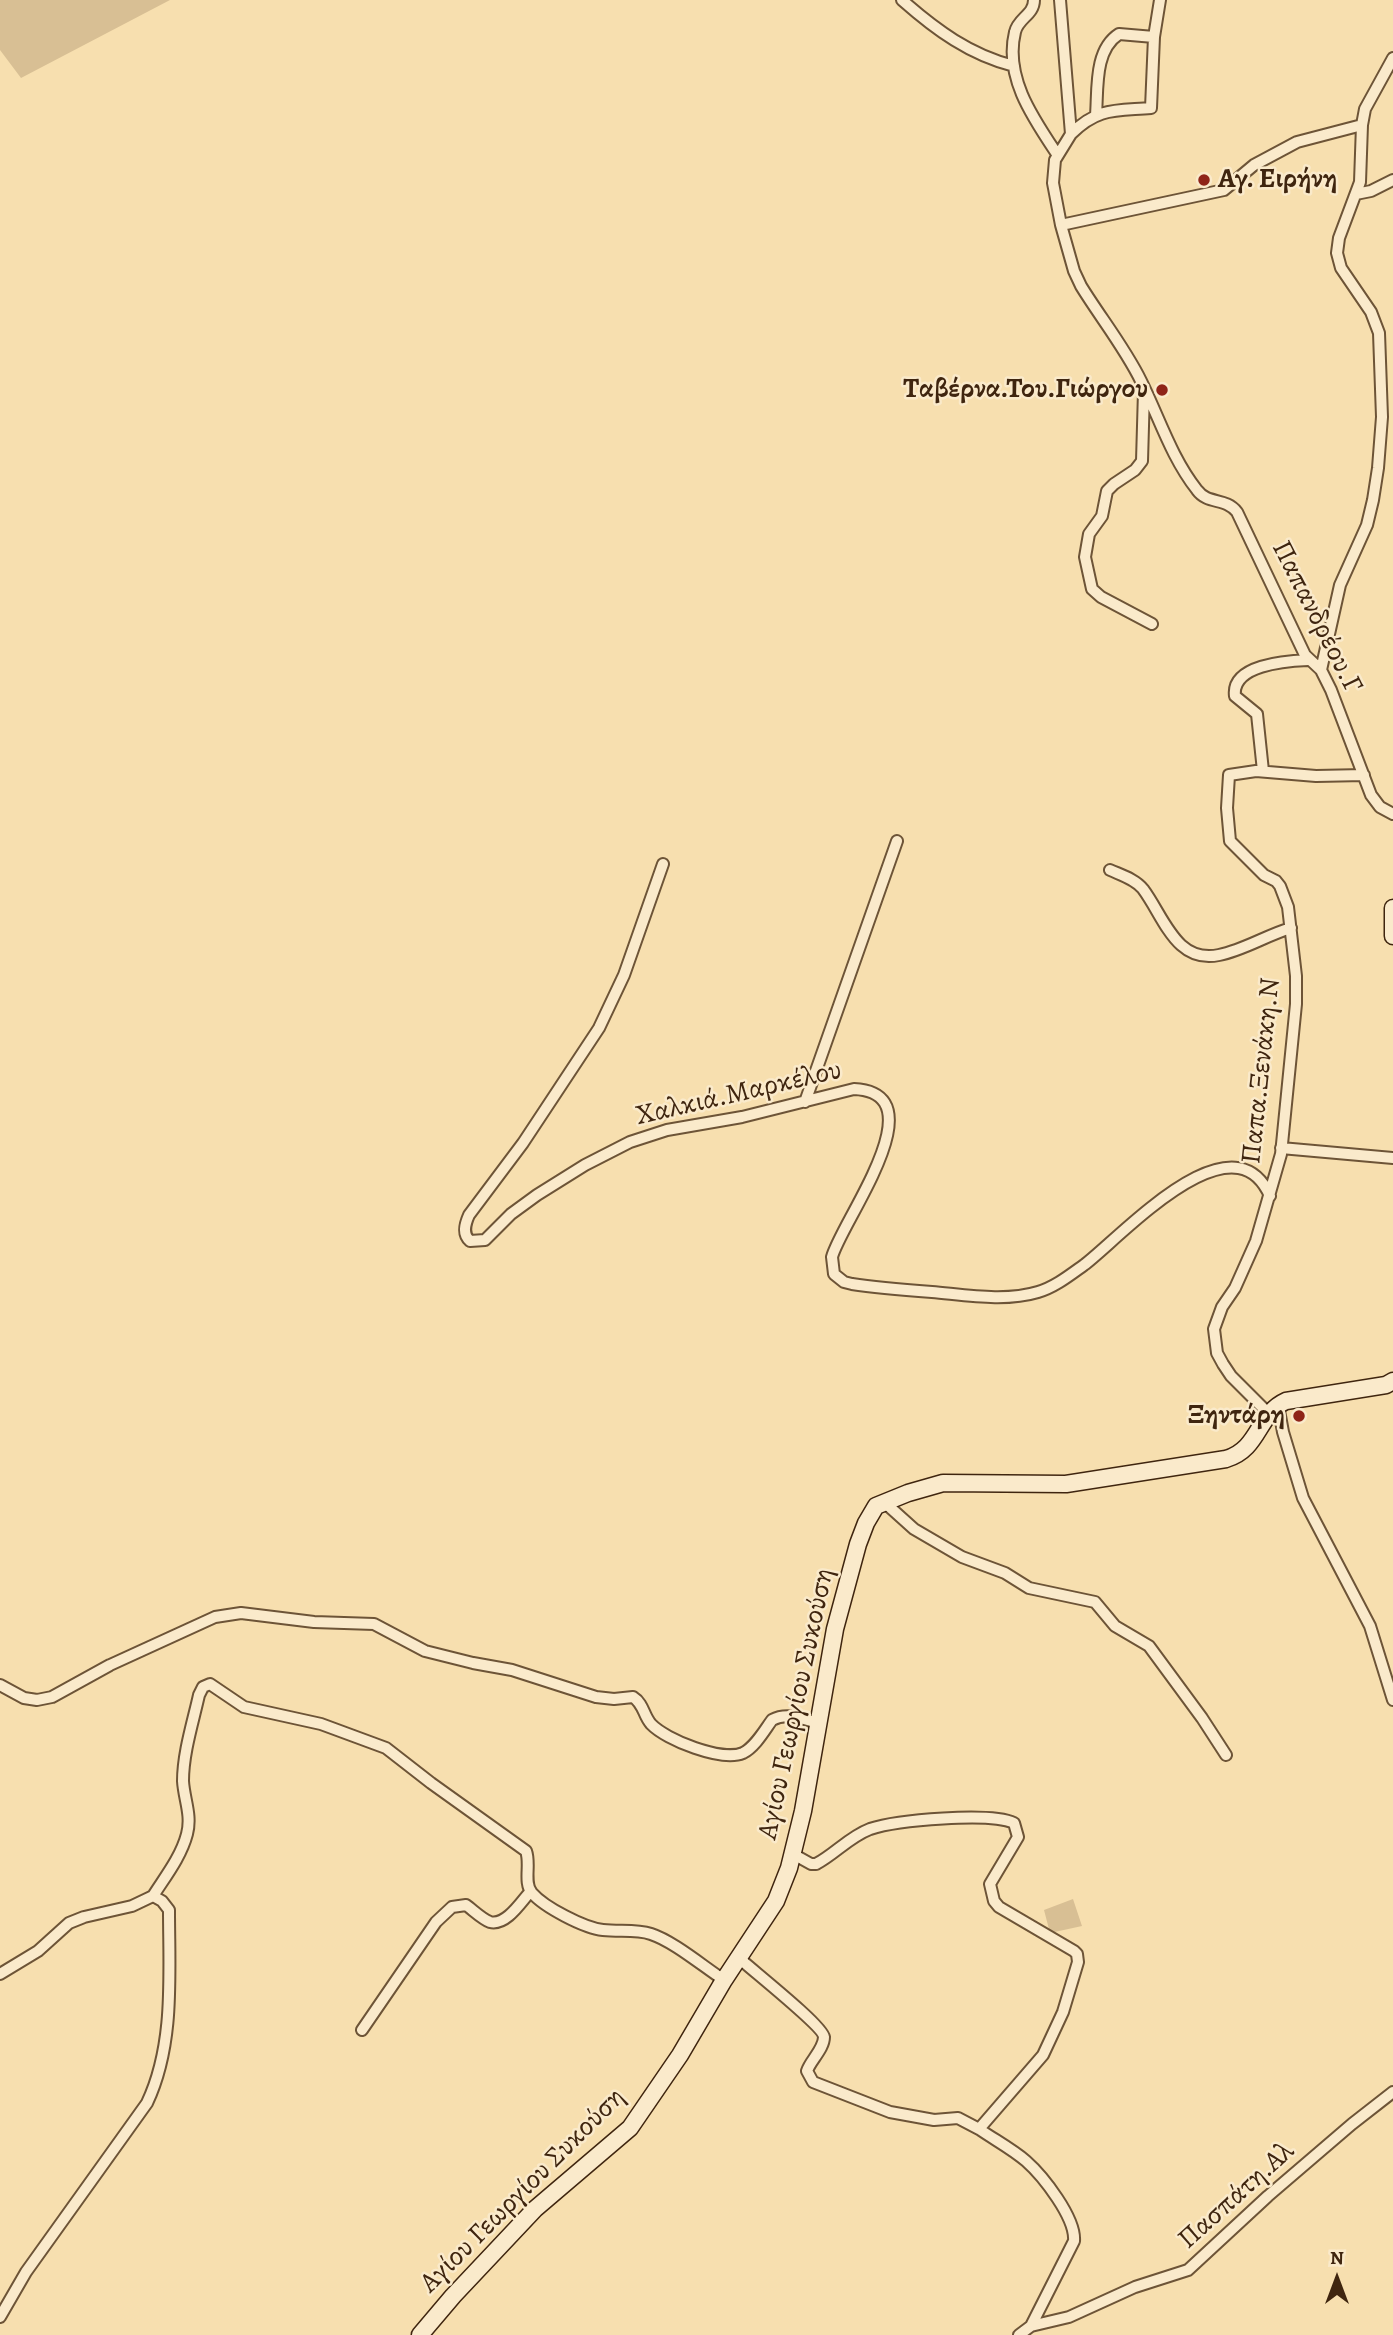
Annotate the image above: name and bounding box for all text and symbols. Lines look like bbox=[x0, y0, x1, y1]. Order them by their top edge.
place label: Αγ. Ειρήνη bbox=[1218, 163, 1337, 197]
marker: Αγ. Ειρήνη bbox=[1196, 172, 1212, 188]
place label: Ταβέρνα.Του.Γιώργου bbox=[903, 373, 1148, 407]
marker: Ταβέρνα.Του.Γιώργου bbox=[1154, 382, 1170, 398]
street label: Παπανδρέου.Γ bbox=[1263, 535, 1369, 699]
street label: Παπα.Ξενάκη.Ν bbox=[1236, 976, 1288, 1166]
street label: Χαλκιά.Μαρκέλου bbox=[633, 1054, 845, 1134]
place label: Ξηντάρη bbox=[1187, 1399, 1285, 1433]
marker: Ξηντάρη bbox=[1291, 1408, 1307, 1424]
street label: Αγίου Γεωργίου Συκούση bbox=[752, 1565, 842, 1843]
street label: Αγίου Γεωργίου Συκούση bbox=[413, 2081, 633, 2301]
street label: Πασπάτη.Αλ bbox=[1172, 2135, 1302, 2257]
north arrow bbox=[1302, 2244, 1372, 2314]
text: N bbox=[1330, 2245, 1344, 2271]

